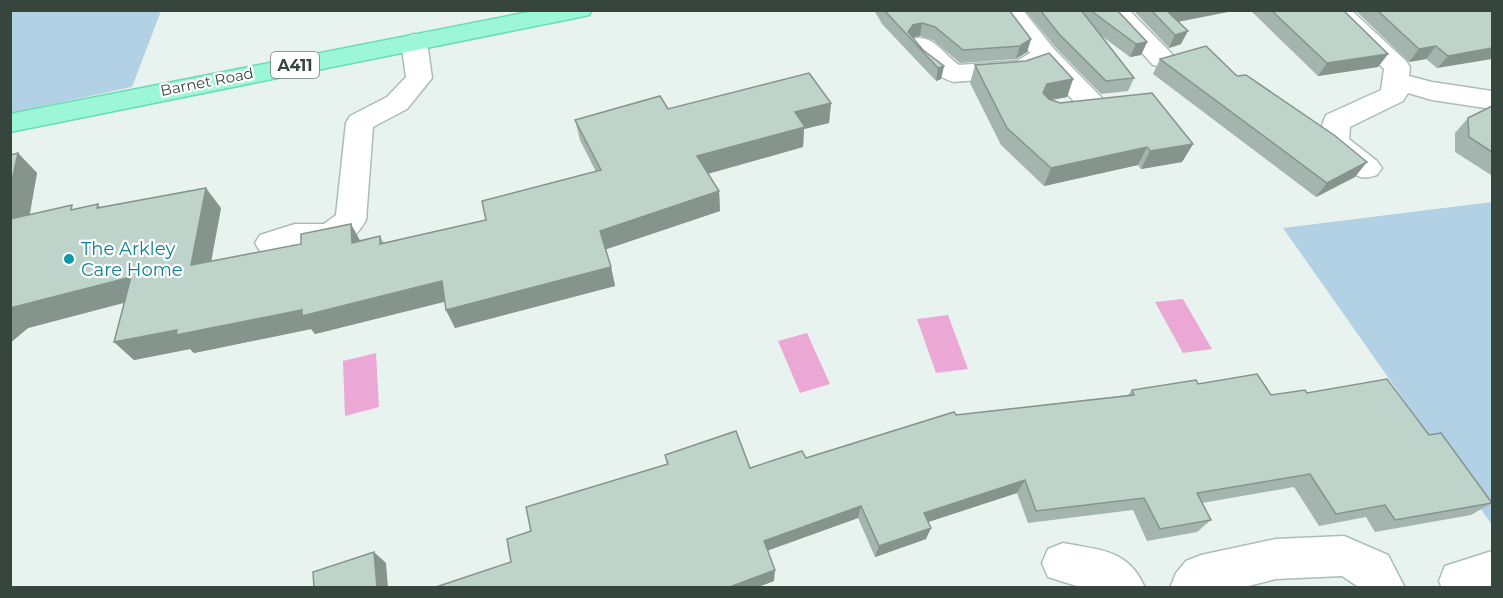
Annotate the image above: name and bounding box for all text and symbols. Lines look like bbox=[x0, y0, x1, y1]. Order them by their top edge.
road number: A411 bbox=[271, 52, 319, 78]
street label: Barnet Road bbox=[159, 63, 255, 100]
place label: The Arkley Care Home bbox=[81, 238, 183, 281]
marker: The Arkley Care Home bbox=[62, 252, 76, 266]

